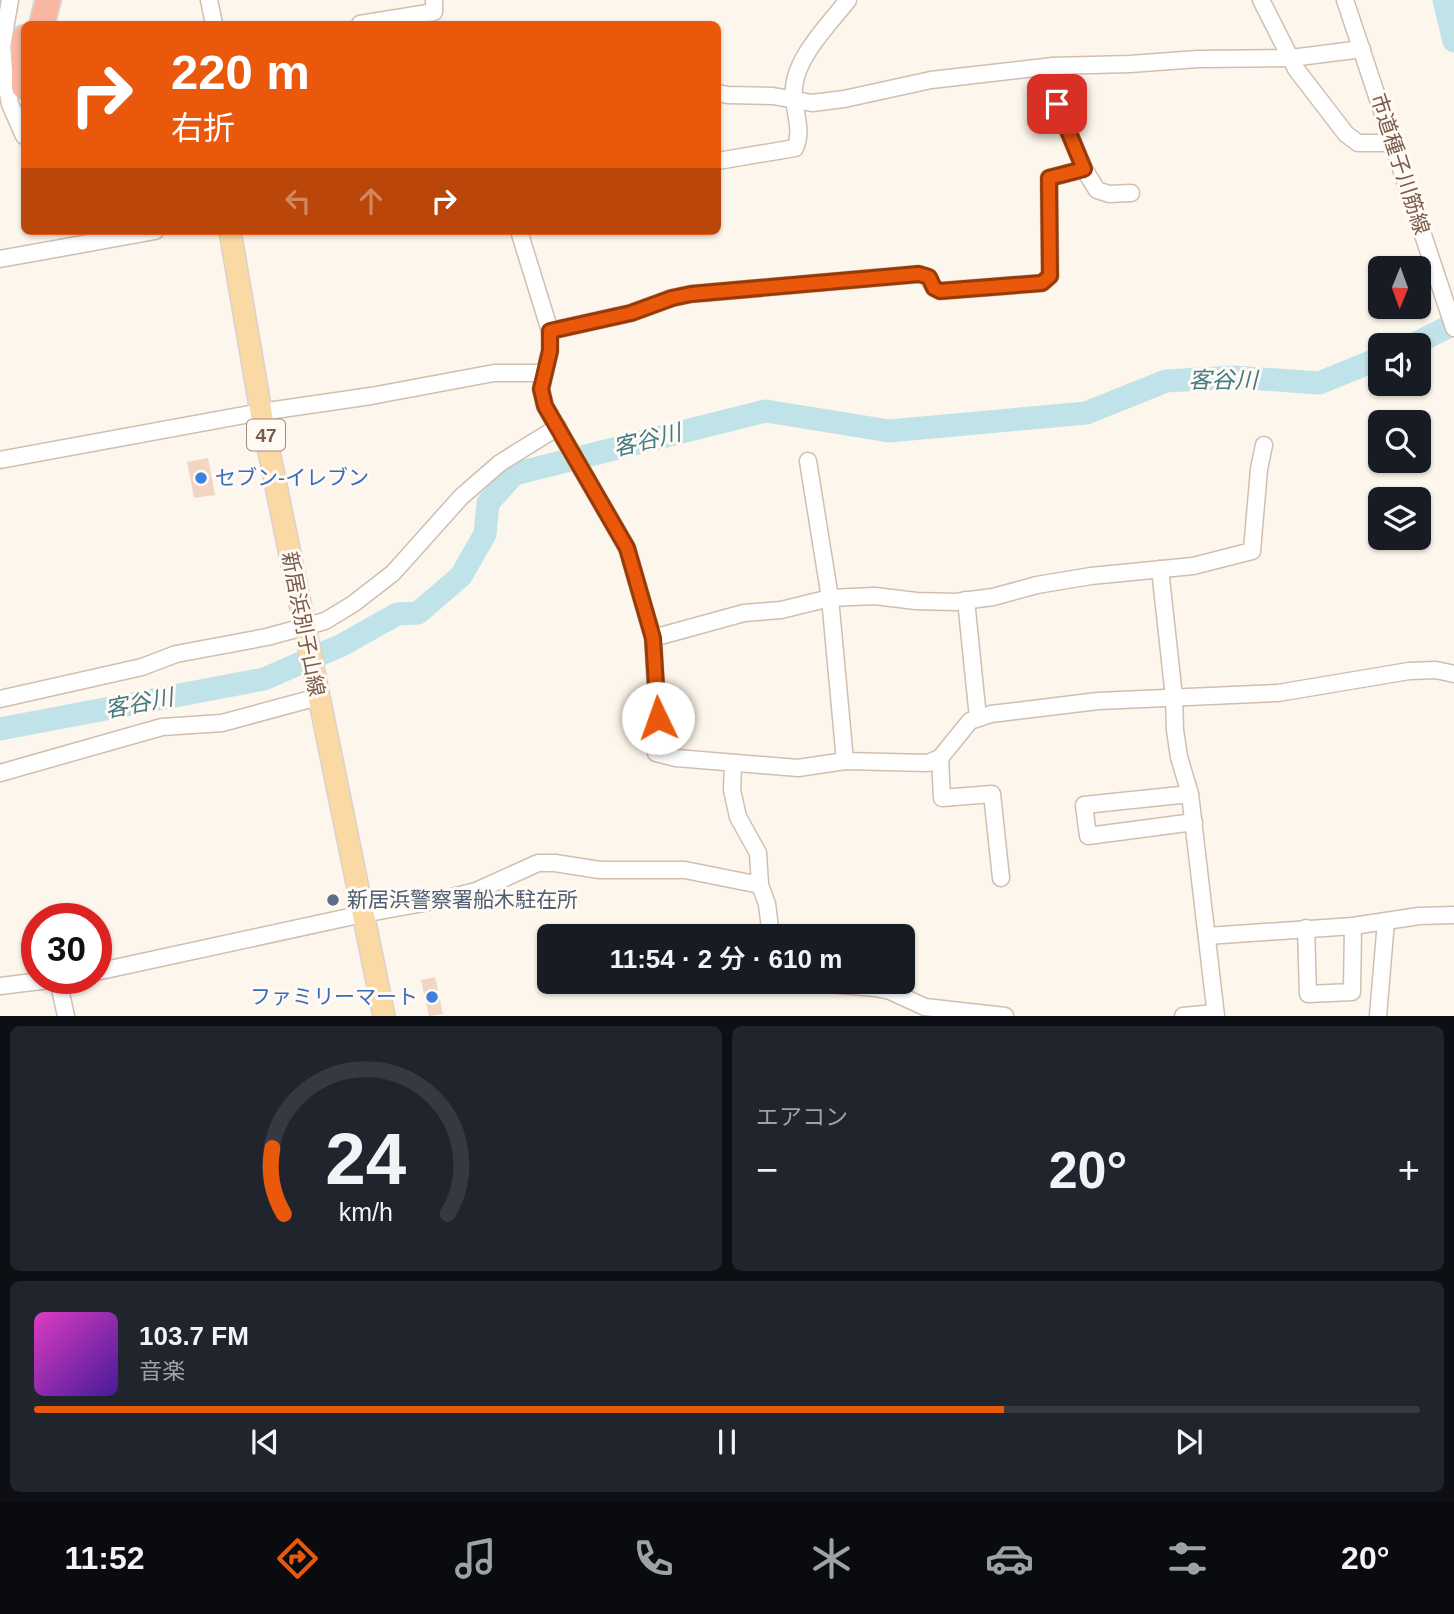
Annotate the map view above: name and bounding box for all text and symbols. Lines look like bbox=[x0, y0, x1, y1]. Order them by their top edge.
text: 220 m bbox=[171, 45, 310, 99]
icon: right bbox=[56, 49, 147, 140]
pin bbox=[1027, 74, 1087, 134]
icon: arrive bbox=[1038, 85, 1076, 123]
street label: 市道種子川筋線 bbox=[1367, 90, 1434, 237]
text: 右折 bbox=[171, 110, 235, 146]
icon: left bbox=[279, 182, 317, 220]
icon: ahead bbox=[352, 182, 390, 220]
icon: right bbox=[425, 182, 463, 220]
north arrow bbox=[1368, 256, 1432, 318]
map controls bbox=[1368, 256, 1431, 550]
button: sound bbox=[1368, 333, 1431, 396]
water label: 客谷川 bbox=[1189, 367, 1261, 393]
button: search bbox=[1368, 410, 1431, 473]
water label: 客谷川 bbox=[610, 418, 687, 461]
road number: 47 bbox=[247, 420, 285, 450]
place label: セブン-イレブン bbox=[215, 466, 369, 489]
marker: セブン-イレブン bbox=[193, 470, 209, 486]
button: layers bbox=[1368, 487, 1431, 550]
street label: 新居浜別子山線 bbox=[278, 550, 329, 698]
position arrow bbox=[621, 681, 695, 755]
water label: 客谷川 bbox=[103, 683, 178, 722]
place label: 新居浜警察署船木駐在所 bbox=[347, 888, 578, 911]
marker: 新居浜警察署船木駐在所 bbox=[325, 892, 341, 908]
speed limit sign: 30 bbox=[21, 903, 112, 994]
text: 11:54 · 2 分 · 610 m bbox=[610, 944, 842, 974]
place label: ファミリーマート bbox=[250, 985, 418, 1008]
marker: ファミリーマート bbox=[424, 989, 440, 1005]
text: エアコン bbox=[756, 1104, 848, 1130]
text: 24 bbox=[326, 1119, 407, 1200]
text: 20° bbox=[1049, 1141, 1127, 1199]
text: − bbox=[756, 1149, 778, 1191]
text: + bbox=[1398, 1149, 1420, 1191]
text: km/h bbox=[339, 1198, 393, 1226]
text: 103.7 FM bbox=[139, 1321, 249, 1351]
text: 音楽 bbox=[139, 1358, 185, 1384]
icon: previous bbox=[246, 1423, 284, 1461]
icon: pause bbox=[708, 1423, 746, 1461]
icon: next bbox=[1170, 1423, 1208, 1461]
icon: directions bbox=[273, 1534, 322, 1583]
icon: music bbox=[451, 1534, 500, 1583]
icon: phone bbox=[629, 1534, 678, 1583]
icon: climate bbox=[807, 1534, 856, 1583]
icon: car bbox=[985, 1534, 1034, 1583]
icon: filters bbox=[1163, 1534, 1212, 1583]
text: 11:52 bbox=[64, 1540, 145, 1576]
text: 20° bbox=[1341, 1540, 1390, 1576]

